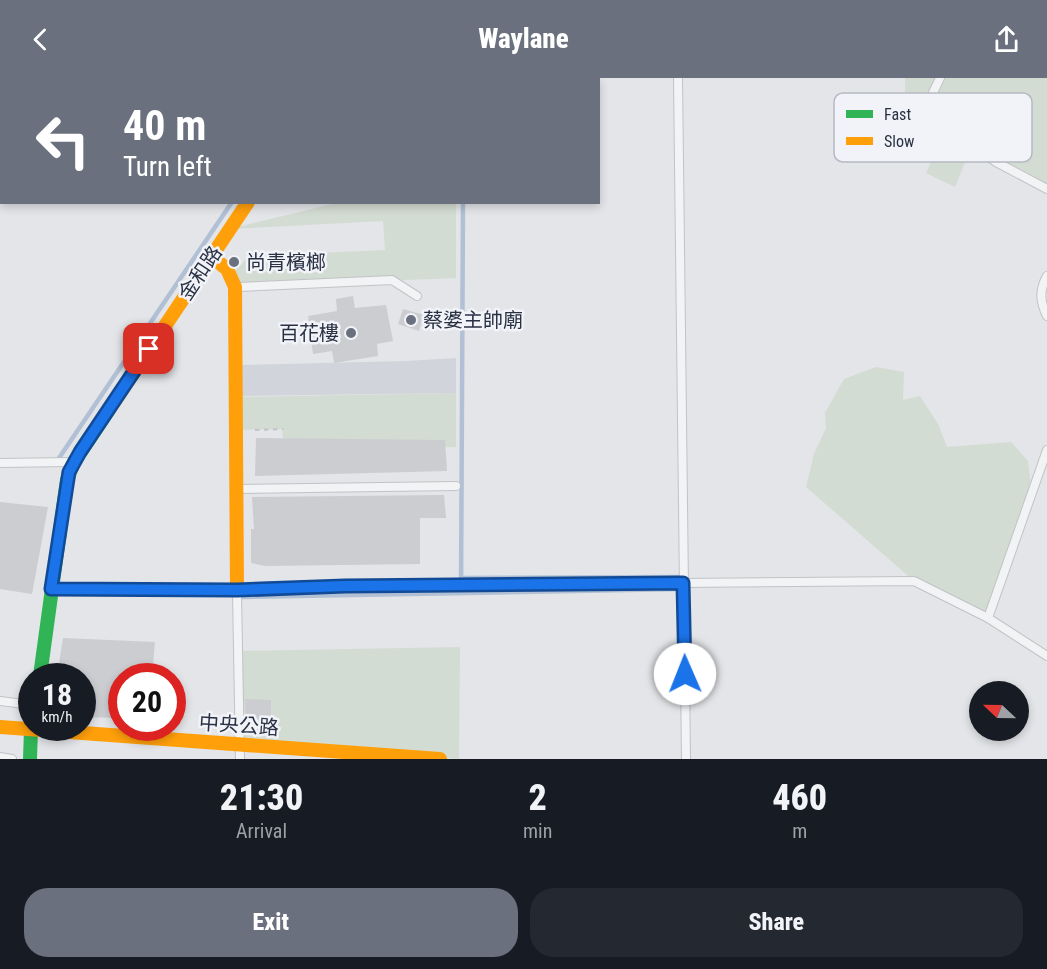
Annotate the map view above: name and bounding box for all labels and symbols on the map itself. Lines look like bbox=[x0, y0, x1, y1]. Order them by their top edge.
legend bbox=[834, 93, 1032, 162]
text: Fast bbox=[884, 105, 911, 124]
text: Slow bbox=[884, 132, 914, 151]
street label: 金和路 bbox=[173, 241, 227, 305]
place label: 尚青檳榔 bbox=[246, 250, 326, 274]
marker: 尚青檳榔 bbox=[227, 255, 241, 269]
place label: 蔡婆主帥廟 bbox=[423, 308, 523, 332]
marker: 蔡婆主帥廟 bbox=[404, 313, 418, 327]
place label: 百花樓 bbox=[279, 321, 339, 345]
pin bbox=[123, 323, 174, 374]
marker: 百花樓 bbox=[344, 326, 358, 340]
position arrow bbox=[653, 642, 717, 706]
speed limit sign: 20 bbox=[108, 663, 186, 741]
north arrow bbox=[969, 681, 1029, 741]
street label: 中央公路 bbox=[198, 710, 280, 740]

